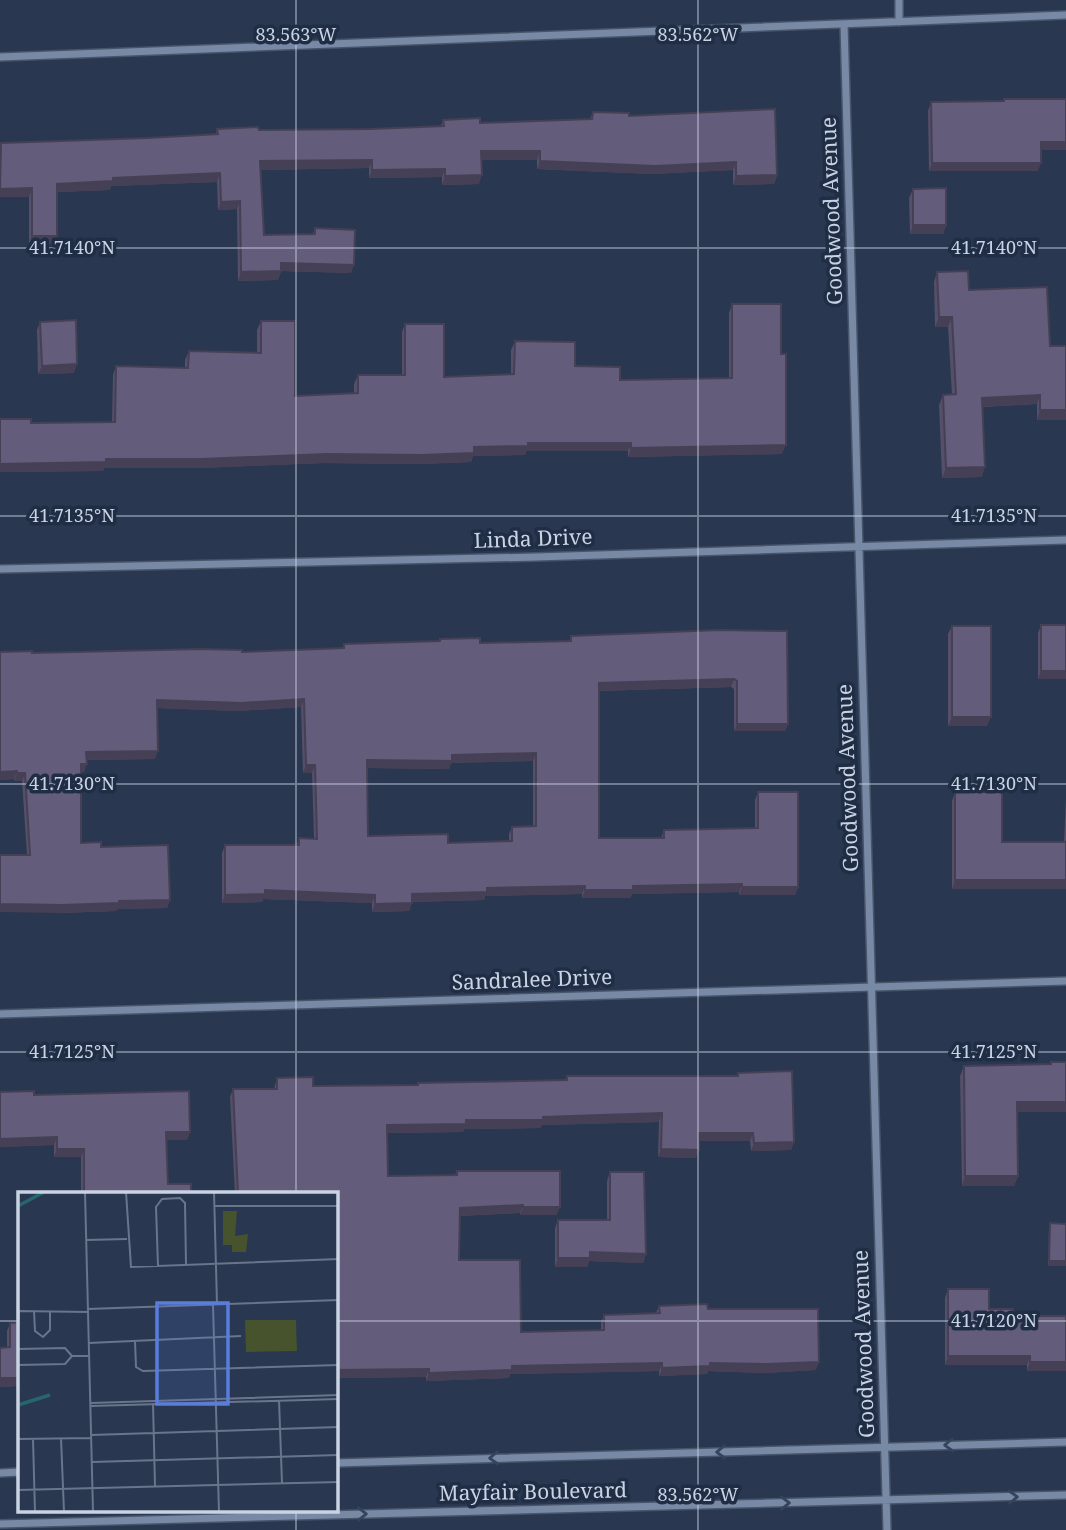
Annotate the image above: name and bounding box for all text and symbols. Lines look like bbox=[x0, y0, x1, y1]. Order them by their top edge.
text: 83.563°W bbox=[256, 22, 337, 46]
text: 83.562°W bbox=[658, 22, 739, 46]
street label: Goodwood Avenue bbox=[814, 117, 848, 305]
text: 41.7140°N bbox=[29, 235, 115, 259]
text: 41.7140°N bbox=[951, 235, 1037, 259]
text: 41.7135°N bbox=[29, 503, 115, 527]
text: 41.7135°N bbox=[951, 503, 1037, 527]
street label: Linda Drive bbox=[473, 522, 593, 554]
street label: Goodwood Avenue bbox=[830, 684, 864, 872]
text: 41.7130°N bbox=[29, 771, 115, 795]
text: 41.7130°N bbox=[951, 771, 1037, 795]
street label: Sandralee Drive bbox=[451, 962, 613, 996]
text: 41.7125°N bbox=[29, 1039, 115, 1063]
text: 41.7125°N bbox=[951, 1039, 1037, 1063]
inset map bbox=[18, 1192, 338, 1512]
street label: Goodwood Avenue bbox=[846, 1250, 880, 1438]
text: 41.7120°N bbox=[951, 1308, 1037, 1332]
one-way arrow bbox=[943, 1438, 954, 1453]
one-way arrow bbox=[716, 1444, 727, 1459]
one-way arrow bbox=[488, 1451, 499, 1466]
street label: Mayfair Boulevard bbox=[439, 1475, 627, 1507]
text: 83.562°W bbox=[658, 1482, 739, 1506]
one-way arrow bbox=[1008, 1489, 1019, 1504]
one-way arrow bbox=[780, 1496, 791, 1511]
one-way arrow bbox=[357, 1507, 368, 1522]

